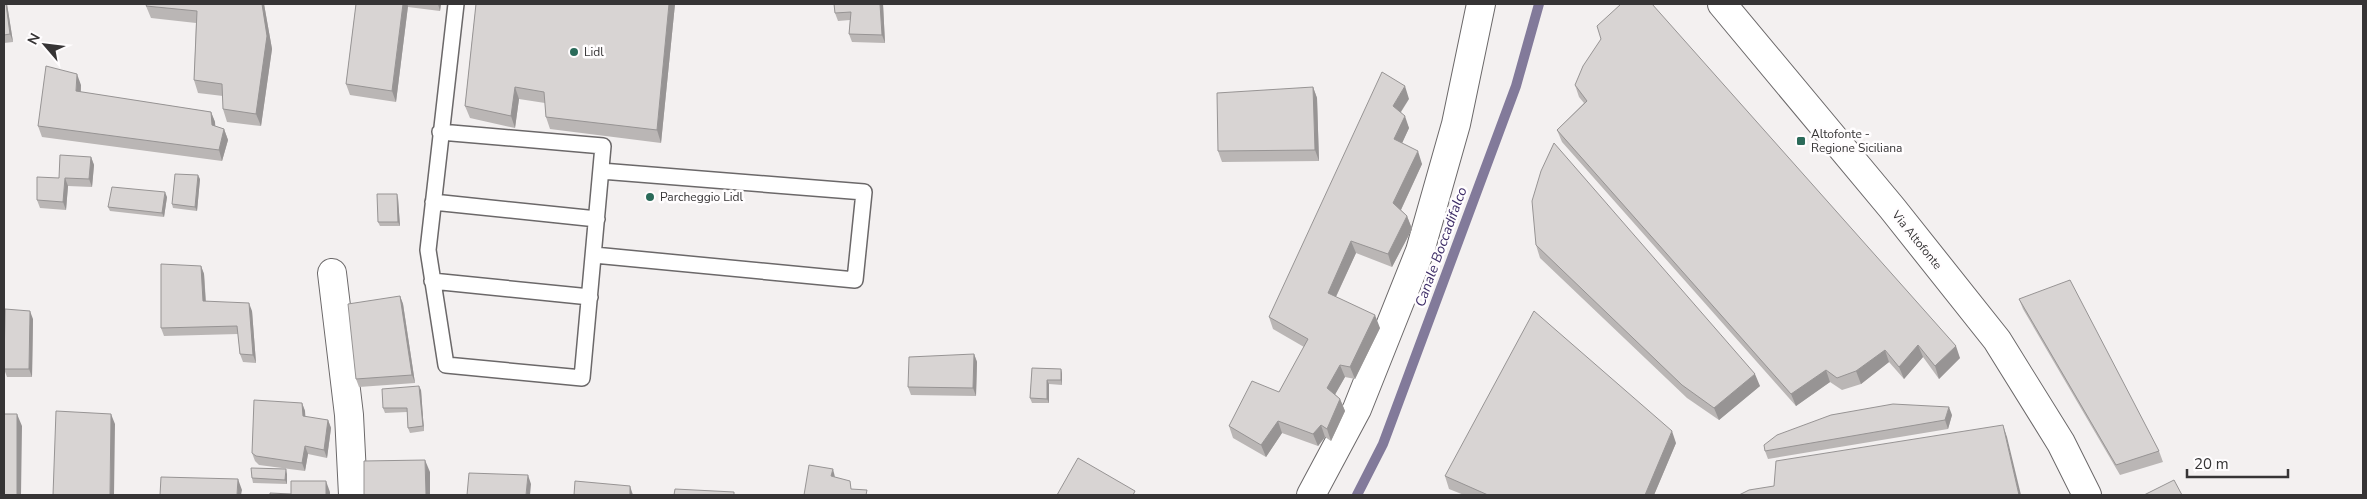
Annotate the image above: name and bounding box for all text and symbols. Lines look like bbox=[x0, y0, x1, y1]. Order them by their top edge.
north arrow bbox=[20, 20, 70, 70]
text: N bbox=[23, 30, 45, 48]
place label: Lidl bbox=[584, 44, 604, 60]
marker: Lidl bbox=[568, 46, 580, 58]
place label: Altofonte - Regione Siciliana bbox=[1811, 126, 1902, 156]
marker: Altofonte - Regione Siciliana bbox=[1795, 135, 1807, 147]
water label: Canale Boccadifalco bbox=[1410, 184, 1472, 310]
place label: Parcheggio Lidl bbox=[660, 189, 744, 205]
marker: Parcheggio Lidl bbox=[644, 191, 656, 203]
street label: Via Altofonte bbox=[1888, 206, 1946, 273]
scale bar bbox=[2187, 446, 2288, 478]
text: 20 m bbox=[2194, 454, 2229, 474]

